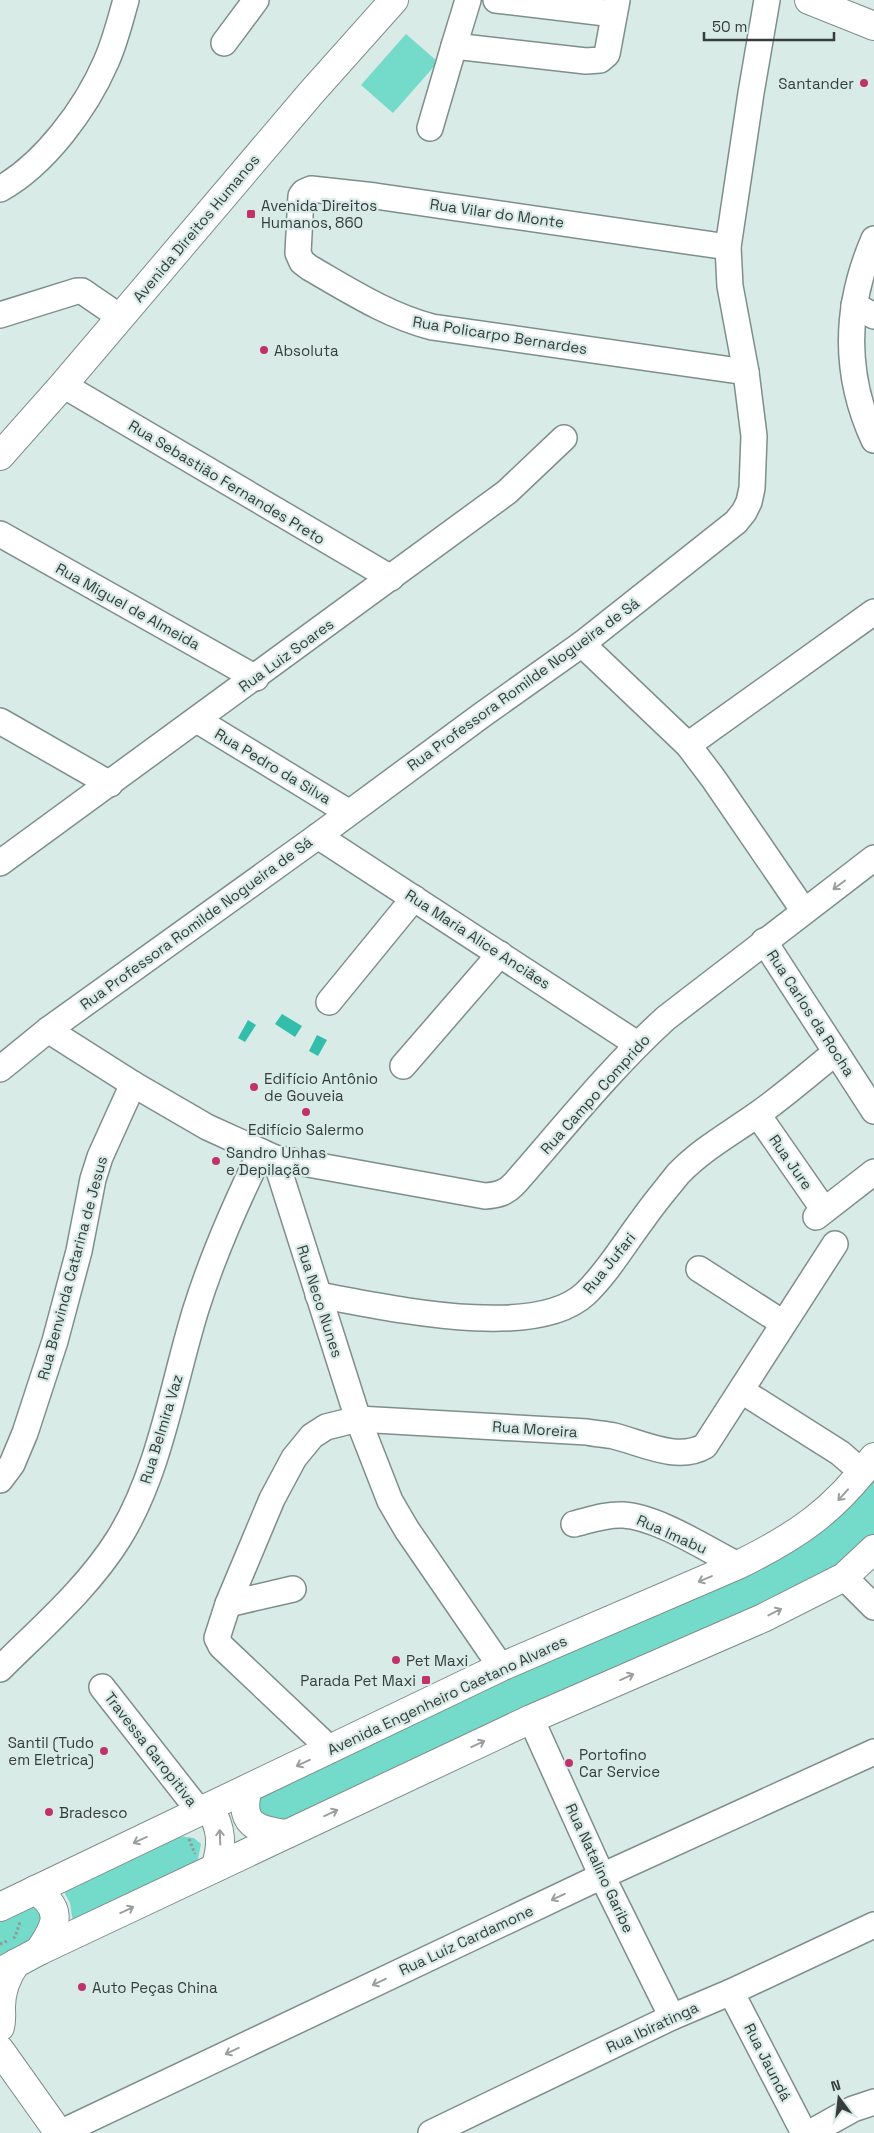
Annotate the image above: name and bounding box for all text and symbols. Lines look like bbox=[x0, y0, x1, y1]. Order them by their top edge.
scale bar bbox=[704, 10, 834, 42]
text: 50 m bbox=[712, 17, 747, 36]
place label: Santander bbox=[778, 74, 854, 93]
marker: Santander bbox=[858, 77, 870, 89]
street label: Avenida Direitos Humanos bbox=[129, 150, 263, 306]
street label: Rua Vilar do Monte bbox=[429, 194, 565, 232]
place label: Avenida Direitos Humanos, 860 bbox=[261, 196, 377, 232]
marker: Avenida Direitos Humanos, 860 bbox=[245, 208, 257, 220]
street label: Rua Policarpo Bernardes bbox=[411, 312, 589, 358]
place label: Absoluta bbox=[274, 341, 339, 360]
marker: Absoluta bbox=[258, 344, 270, 356]
street label: Rua Sebastião Fernandes Preto bbox=[125, 416, 329, 548]
street label: Rua Miguel de Almeida bbox=[53, 558, 204, 654]
street label: Rua Professora Romilde Nogueira de Sá bbox=[403, 593, 643, 775]
street label: Rua Luiz Soares bbox=[235, 614, 337, 696]
street label: Rua Pedro da Silva bbox=[211, 724, 335, 808]
street label: Rua Professora Romilde Nogueira de Sá bbox=[76, 832, 316, 1014]
one-way arrow bbox=[833, 879, 846, 890]
street label: Rua Maria Alice Anciães bbox=[402, 885, 554, 993]
street label: Rua Carlos da Rocha bbox=[763, 946, 859, 1080]
street label: Rua Campo Comprido bbox=[536, 1030, 654, 1158]
place label: Edifício Antônio de Gouveia bbox=[264, 1069, 378, 1105]
marker: Edifício Antônio de Gouveia bbox=[248, 1081, 260, 1093]
marker: Edifício Salermo bbox=[300, 1106, 312, 1118]
place label: Edifício Salermo bbox=[248, 1120, 364, 1139]
street label: Rua Jure bbox=[765, 1131, 817, 1193]
place label: Sandro Unhas e Depilação bbox=[226, 1143, 326, 1179]
street label: Rua Benvinda Catarina de Jesus bbox=[33, 1154, 111, 1382]
marker: Sandro Unhas e Depilação bbox=[210, 1155, 222, 1167]
street label: Rua Jufari bbox=[579, 1229, 639, 1297]
street label: Rua Neco Nunes bbox=[293, 1242, 347, 1360]
street label: Rua Belmira Vaz bbox=[135, 1372, 187, 1486]
street label: Rua Moreira bbox=[492, 1417, 579, 1441]
one-way arrow bbox=[837, 1488, 849, 1501]
street label: Rua Imabu bbox=[634, 1510, 710, 1558]
one-way arrow bbox=[698, 1575, 713, 1584]
one-way arrow bbox=[767, 1607, 782, 1616]
street label: Avenida Engenheiro Caetano Alvares bbox=[324, 1631, 570, 1759]
place label: Pet Maxi bbox=[406, 1651, 468, 1670]
marker: Pet Maxi bbox=[390, 1654, 402, 1666]
place label: Parada Pet Maxi bbox=[300, 1671, 416, 1690]
one-way arrow bbox=[619, 1672, 634, 1682]
marker: Parada Pet Maxi bbox=[420, 1674, 432, 1686]
street label: Travessa Garopitiva bbox=[100, 1688, 202, 1810]
place label: Santil (Tudo em Eletrica) bbox=[8, 1733, 94, 1770]
one-way arrow bbox=[470, 1738, 485, 1748]
marker: Santil (Tudo em Eletrica) bbox=[98, 1745, 110, 1757]
place label: Portofino Car Service bbox=[579, 1745, 660, 1781]
marker: Portofino Car Service bbox=[563, 1757, 575, 1769]
one-way arrow bbox=[296, 1758, 311, 1768]
street label: Rua Natalino Garibe bbox=[562, 1800, 638, 1936]
place label: Bradesco bbox=[59, 1803, 127, 1822]
marker: Bradesco bbox=[43, 1806, 55, 1818]
one-way arrow bbox=[323, 1808, 338, 1817]
one-way arrow bbox=[215, 1829, 225, 1846]
one-way arrow bbox=[133, 1836, 148, 1845]
one-way arrow bbox=[551, 1893, 566, 1902]
street label: Rua Luíz Cardamone bbox=[396, 1901, 536, 1979]
one-way arrow bbox=[119, 1905, 134, 1914]
one-way arrow bbox=[372, 1977, 387, 1987]
place label: Auto Peças China bbox=[92, 1978, 218, 1997]
marker: Auto Peças China bbox=[76, 1981, 88, 1993]
street label: Rua Ibiratinga bbox=[603, 1997, 702, 2057]
street label: Rua Jaundá bbox=[740, 2020, 796, 2104]
one-way arrow bbox=[225, 2047, 240, 2057]
north arrow bbox=[814, 2073, 864, 2123]
text: N bbox=[829, 2076, 843, 2095]

